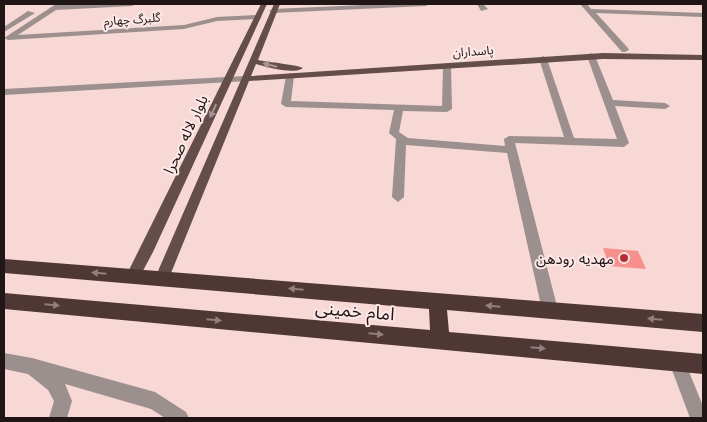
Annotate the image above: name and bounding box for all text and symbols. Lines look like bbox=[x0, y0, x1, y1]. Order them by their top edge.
street label: گلبرگ چهارم bbox=[103, 8, 162, 30]
street label: پاسداران bbox=[452, 41, 494, 61]
one-way arrow bbox=[263, 61, 278, 69]
street label: بلوار لاله صحرا bbox=[158, 91, 212, 177]
one-way arrow bbox=[209, 104, 217, 118]
place label: مهدیه رودهن bbox=[536, 248, 614, 268]
marker: مهدیه رودهن bbox=[618, 252, 630, 264]
one-way arrow bbox=[91, 269, 107, 277]
one-way arrow bbox=[288, 285, 304, 293]
street label: امام خمینی bbox=[314, 295, 396, 328]
one-way arrow bbox=[484, 301, 500, 309]
one-way arrow bbox=[45, 302, 61, 310]
one-way arrow bbox=[646, 315, 662, 323]
one-way arrow bbox=[206, 316, 222, 324]
one-way arrow bbox=[368, 330, 384, 338]
one-way arrow bbox=[530, 345, 546, 353]

